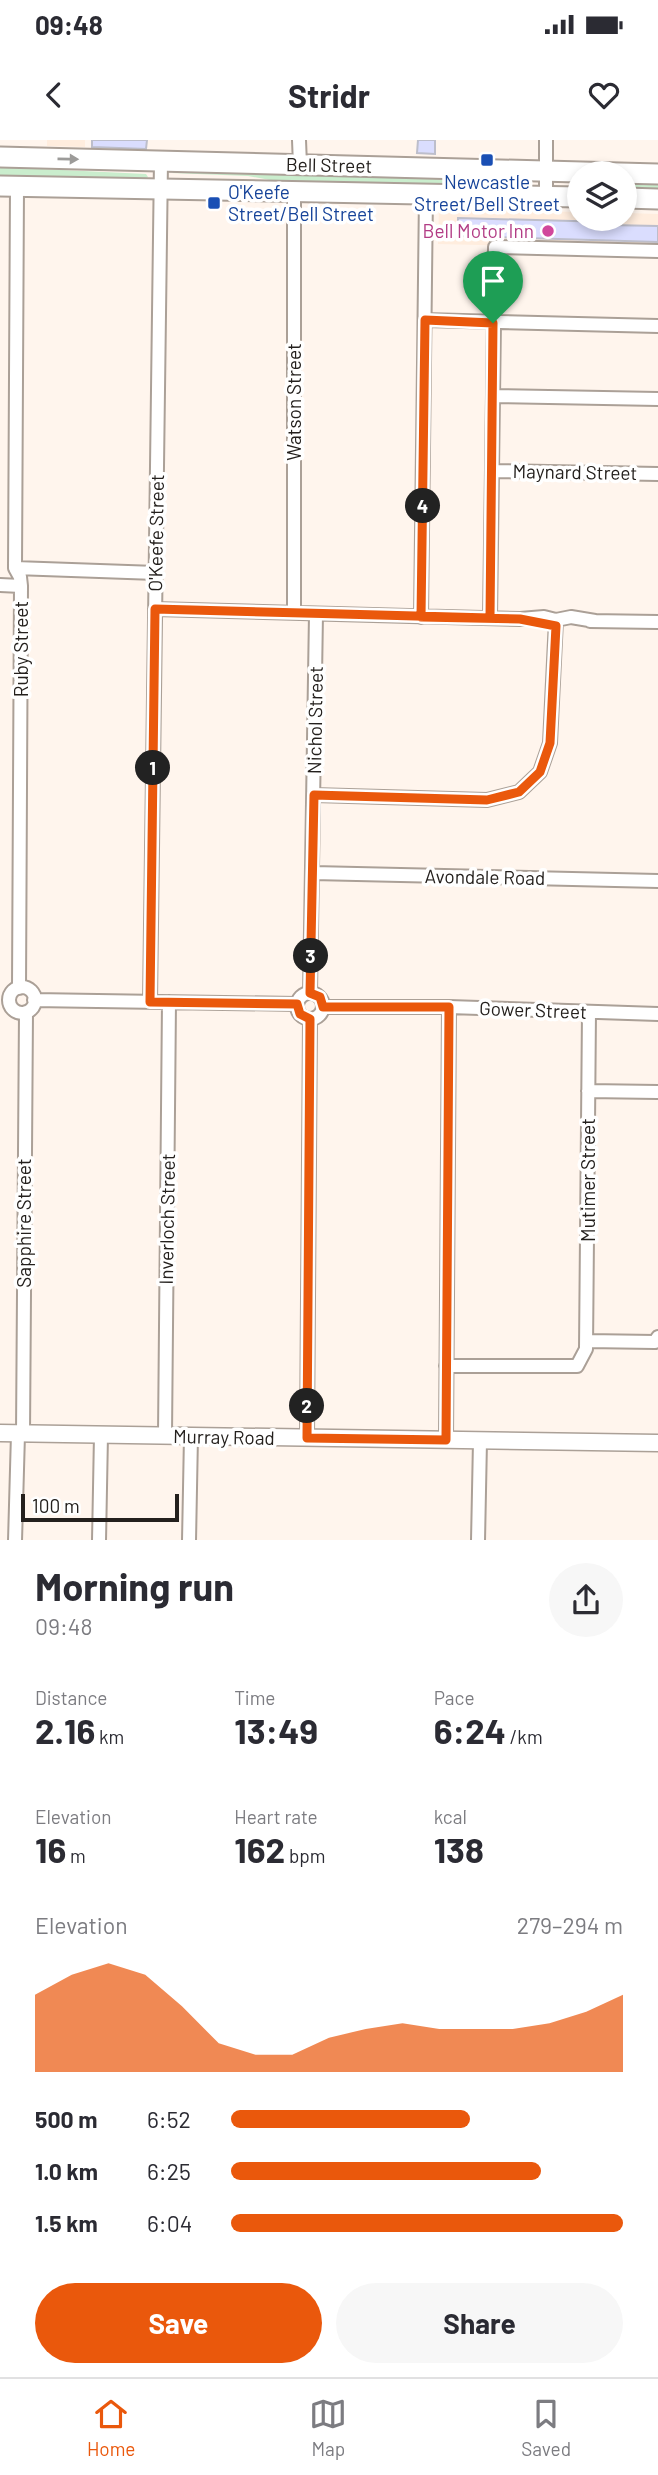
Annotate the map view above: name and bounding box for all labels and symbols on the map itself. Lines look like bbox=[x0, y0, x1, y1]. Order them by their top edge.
street label: Bell Street bbox=[286, 152, 372, 177]
marker: Newcastle Street/Bell Street bbox=[479, 152, 495, 168]
one-way arrow bbox=[57, 153, 79, 165]
place label: Newcastle Street/Bell Street bbox=[414, 170, 560, 215]
place label: O'Keefe Street/Bell Street bbox=[228, 180, 374, 225]
marker: O'Keefe Street/Bell Street bbox=[206, 195, 222, 211]
place label: Bell Motor Inn bbox=[422, 219, 534, 242]
marker: Bell Motor Inn bbox=[540, 223, 556, 239]
pin bbox=[463, 251, 523, 323]
street label: Watson Street bbox=[282, 343, 305, 461]
street label: Maynard Street bbox=[512, 459, 638, 484]
street label: O'Keefe Street bbox=[143, 474, 168, 592]
pin: 4 bbox=[406, 488, 440, 524]
street label: Ruby Street bbox=[9, 601, 32, 697]
street label: Nichol Street bbox=[302, 666, 327, 774]
pin: 1 bbox=[136, 750, 170, 786]
street label: Avondale Road bbox=[425, 864, 545, 889]
pin: 3 bbox=[294, 938, 328, 974]
street label: Gower Street bbox=[479, 996, 587, 1023]
street label: Mutimer Street bbox=[576, 1118, 599, 1242]
street label: Inverloch Street bbox=[154, 1153, 179, 1285]
street label: Sapphire Street bbox=[12, 1158, 35, 1288]
pin: 2 bbox=[290, 1388, 324, 1424]
street label: Murray Road bbox=[173, 1424, 275, 1449]
scale bar bbox=[21, 1492, 178, 1523]

